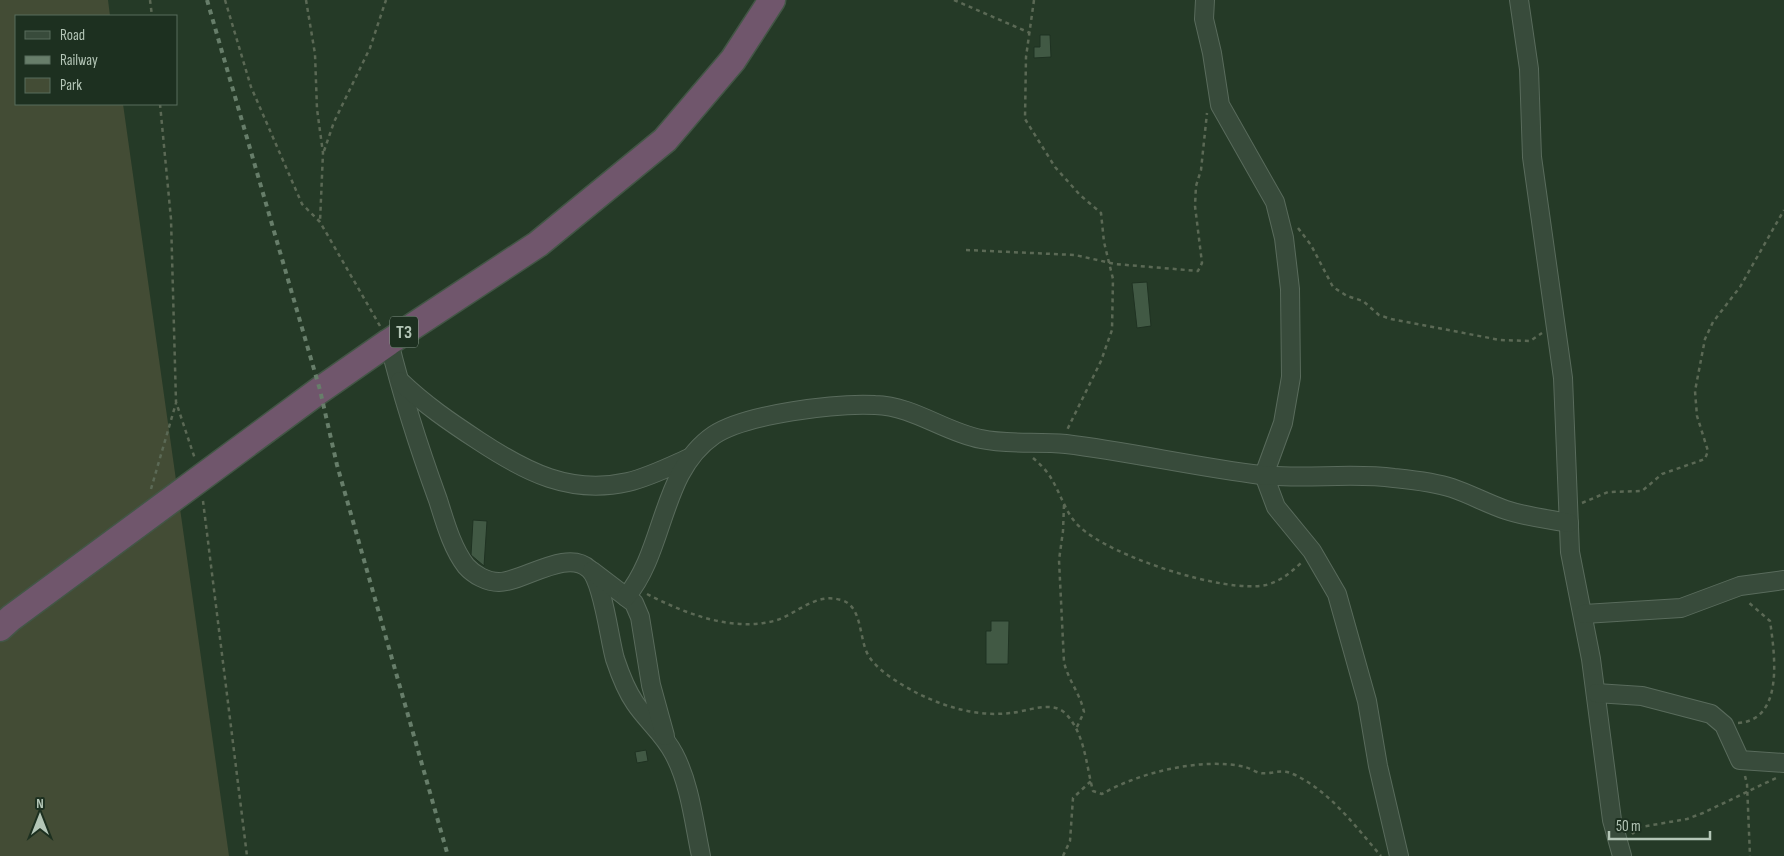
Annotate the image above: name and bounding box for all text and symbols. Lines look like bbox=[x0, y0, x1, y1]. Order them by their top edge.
legend bbox=[15, 15, 178, 105]
text: Road bbox=[60, 26, 85, 45]
text: Railway bbox=[60, 51, 98, 70]
text: Park bbox=[60, 76, 82, 95]
road number: T3 bbox=[390, 316, 418, 348]
north arrow bbox=[15, 791, 65, 841]
text: N bbox=[36, 795, 44, 812]
scale bar bbox=[1609, 808, 1710, 840]
text: 50 m bbox=[1616, 817, 1641, 836]

